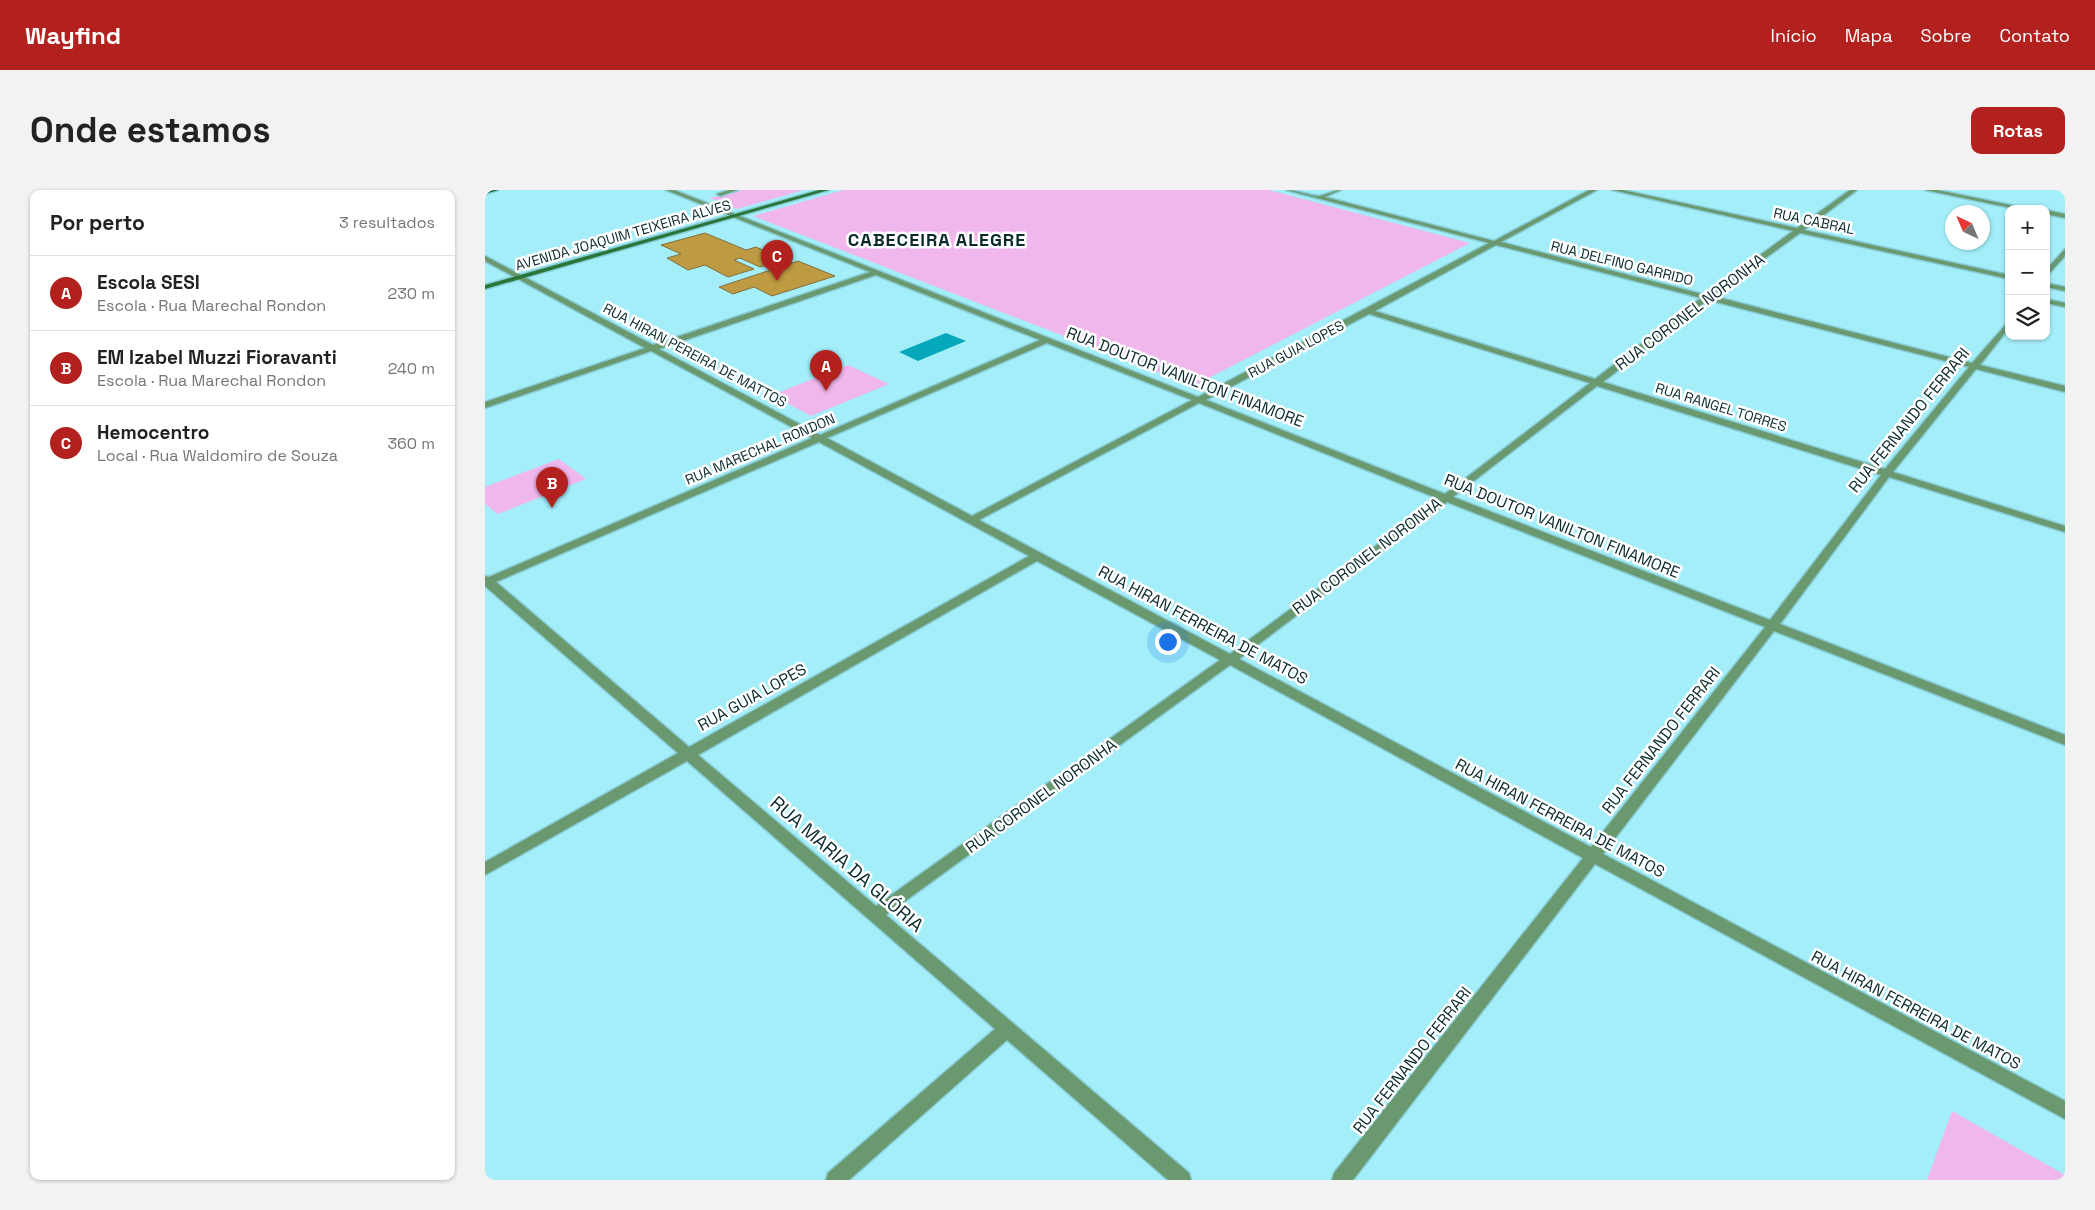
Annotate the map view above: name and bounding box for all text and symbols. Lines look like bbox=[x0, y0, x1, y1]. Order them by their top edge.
text: Wayfind bbox=[25, 20, 121, 51]
text: Início bbox=[1771, 24, 1817, 47]
text: Mapa bbox=[1845, 24, 1893, 47]
text: Sobre bbox=[1921, 24, 1971, 47]
text: Contato bbox=[1999, 24, 2070, 47]
button: Rotas bbox=[1971, 107, 2065, 154]
text: Onde estamos bbox=[30, 108, 271, 152]
street label: AVENIDA JOAQUIM TEIXEIRA ALVES bbox=[513, 196, 733, 274]
street label: RUA CABRAL bbox=[1772, 204, 1857, 238]
north arrow bbox=[1945, 205, 1990, 250]
map controls bbox=[2005, 205, 2050, 340]
button: + bbox=[2005, 205, 2050, 250]
text: Por perto bbox=[50, 209, 145, 236]
text: 3 resultados bbox=[339, 212, 435, 233]
district label: CABECEIRA ALEGRE bbox=[848, 228, 1026, 251]
street label: RUA DELFINO GARRIDO bbox=[1549, 237, 1695, 289]
pin: C bbox=[761, 240, 793, 281]
street label: RUA CORONEL NORONHA bbox=[1611, 249, 1769, 375]
button: − bbox=[2005, 250, 2050, 295]
text: Escola SESI bbox=[97, 270, 200, 295]
text: A bbox=[61, 283, 71, 304]
text: 230 m bbox=[388, 283, 435, 304]
text: Escola · Rua Marechal Rondon bbox=[97, 295, 326, 316]
button: layers bbox=[2005, 295, 2050, 340]
street label: RUA HIRAN PEREIRA DE MATTOS bbox=[600, 299, 790, 411]
street label: RUA GUIA LOPES bbox=[1245, 316, 1347, 382]
street label: RUA DOUTOR VANILTON FINAMORE bbox=[1063, 322, 1307, 432]
street label: RUA FERNANDO FERRARI bbox=[1844, 343, 1974, 497]
text: EM Izabel Muzzi Fioravanti bbox=[97, 345, 337, 370]
pin: A bbox=[810, 350, 842, 391]
text: B bbox=[61, 358, 71, 379]
text: 240 m bbox=[388, 358, 435, 379]
text: Escola · Rua Marechal Rondon bbox=[97, 370, 326, 391]
street label: RUA RANGEL TORRES bbox=[1653, 378, 1789, 436]
street label: RUA MARECHAL RONDON bbox=[682, 409, 838, 489]
text: Hemocentro bbox=[97, 420, 209, 445]
text: C bbox=[61, 433, 71, 454]
text: 360 m bbox=[387, 433, 435, 454]
text: Local · Rua Waldomiro de Souza bbox=[97, 445, 338, 466]
pin: B bbox=[536, 467, 568, 508]
street label: RUA DOUTOR VANILTON FINAMORE bbox=[1441, 469, 1683, 583]
street label: RUA CORONEL NORONHA bbox=[1288, 493, 1446, 619]
street label: RUA HIRAN FERREIRA DE MATOS bbox=[1095, 561, 1312, 689]
your location bbox=[1155, 629, 1181, 655]
street label: RUA GUIA LOPES bbox=[694, 658, 810, 736]
street label: RUA FERNANDO FERRARI bbox=[1597, 662, 1725, 818]
street label: RUA CORONEL NORONHA bbox=[961, 734, 1121, 858]
street label: RUA HIRAN FERREIRA DE MATOS bbox=[1452, 754, 1669, 882]
street label: RUA MARIA DA GLÓRIA bbox=[765, 790, 929, 938]
street label: RUA HIRAN FERREIRA DE MATOS bbox=[1808, 946, 2025, 1074]
street label: RUA FERNANDO FERRARI bbox=[1348, 982, 1476, 1138]

